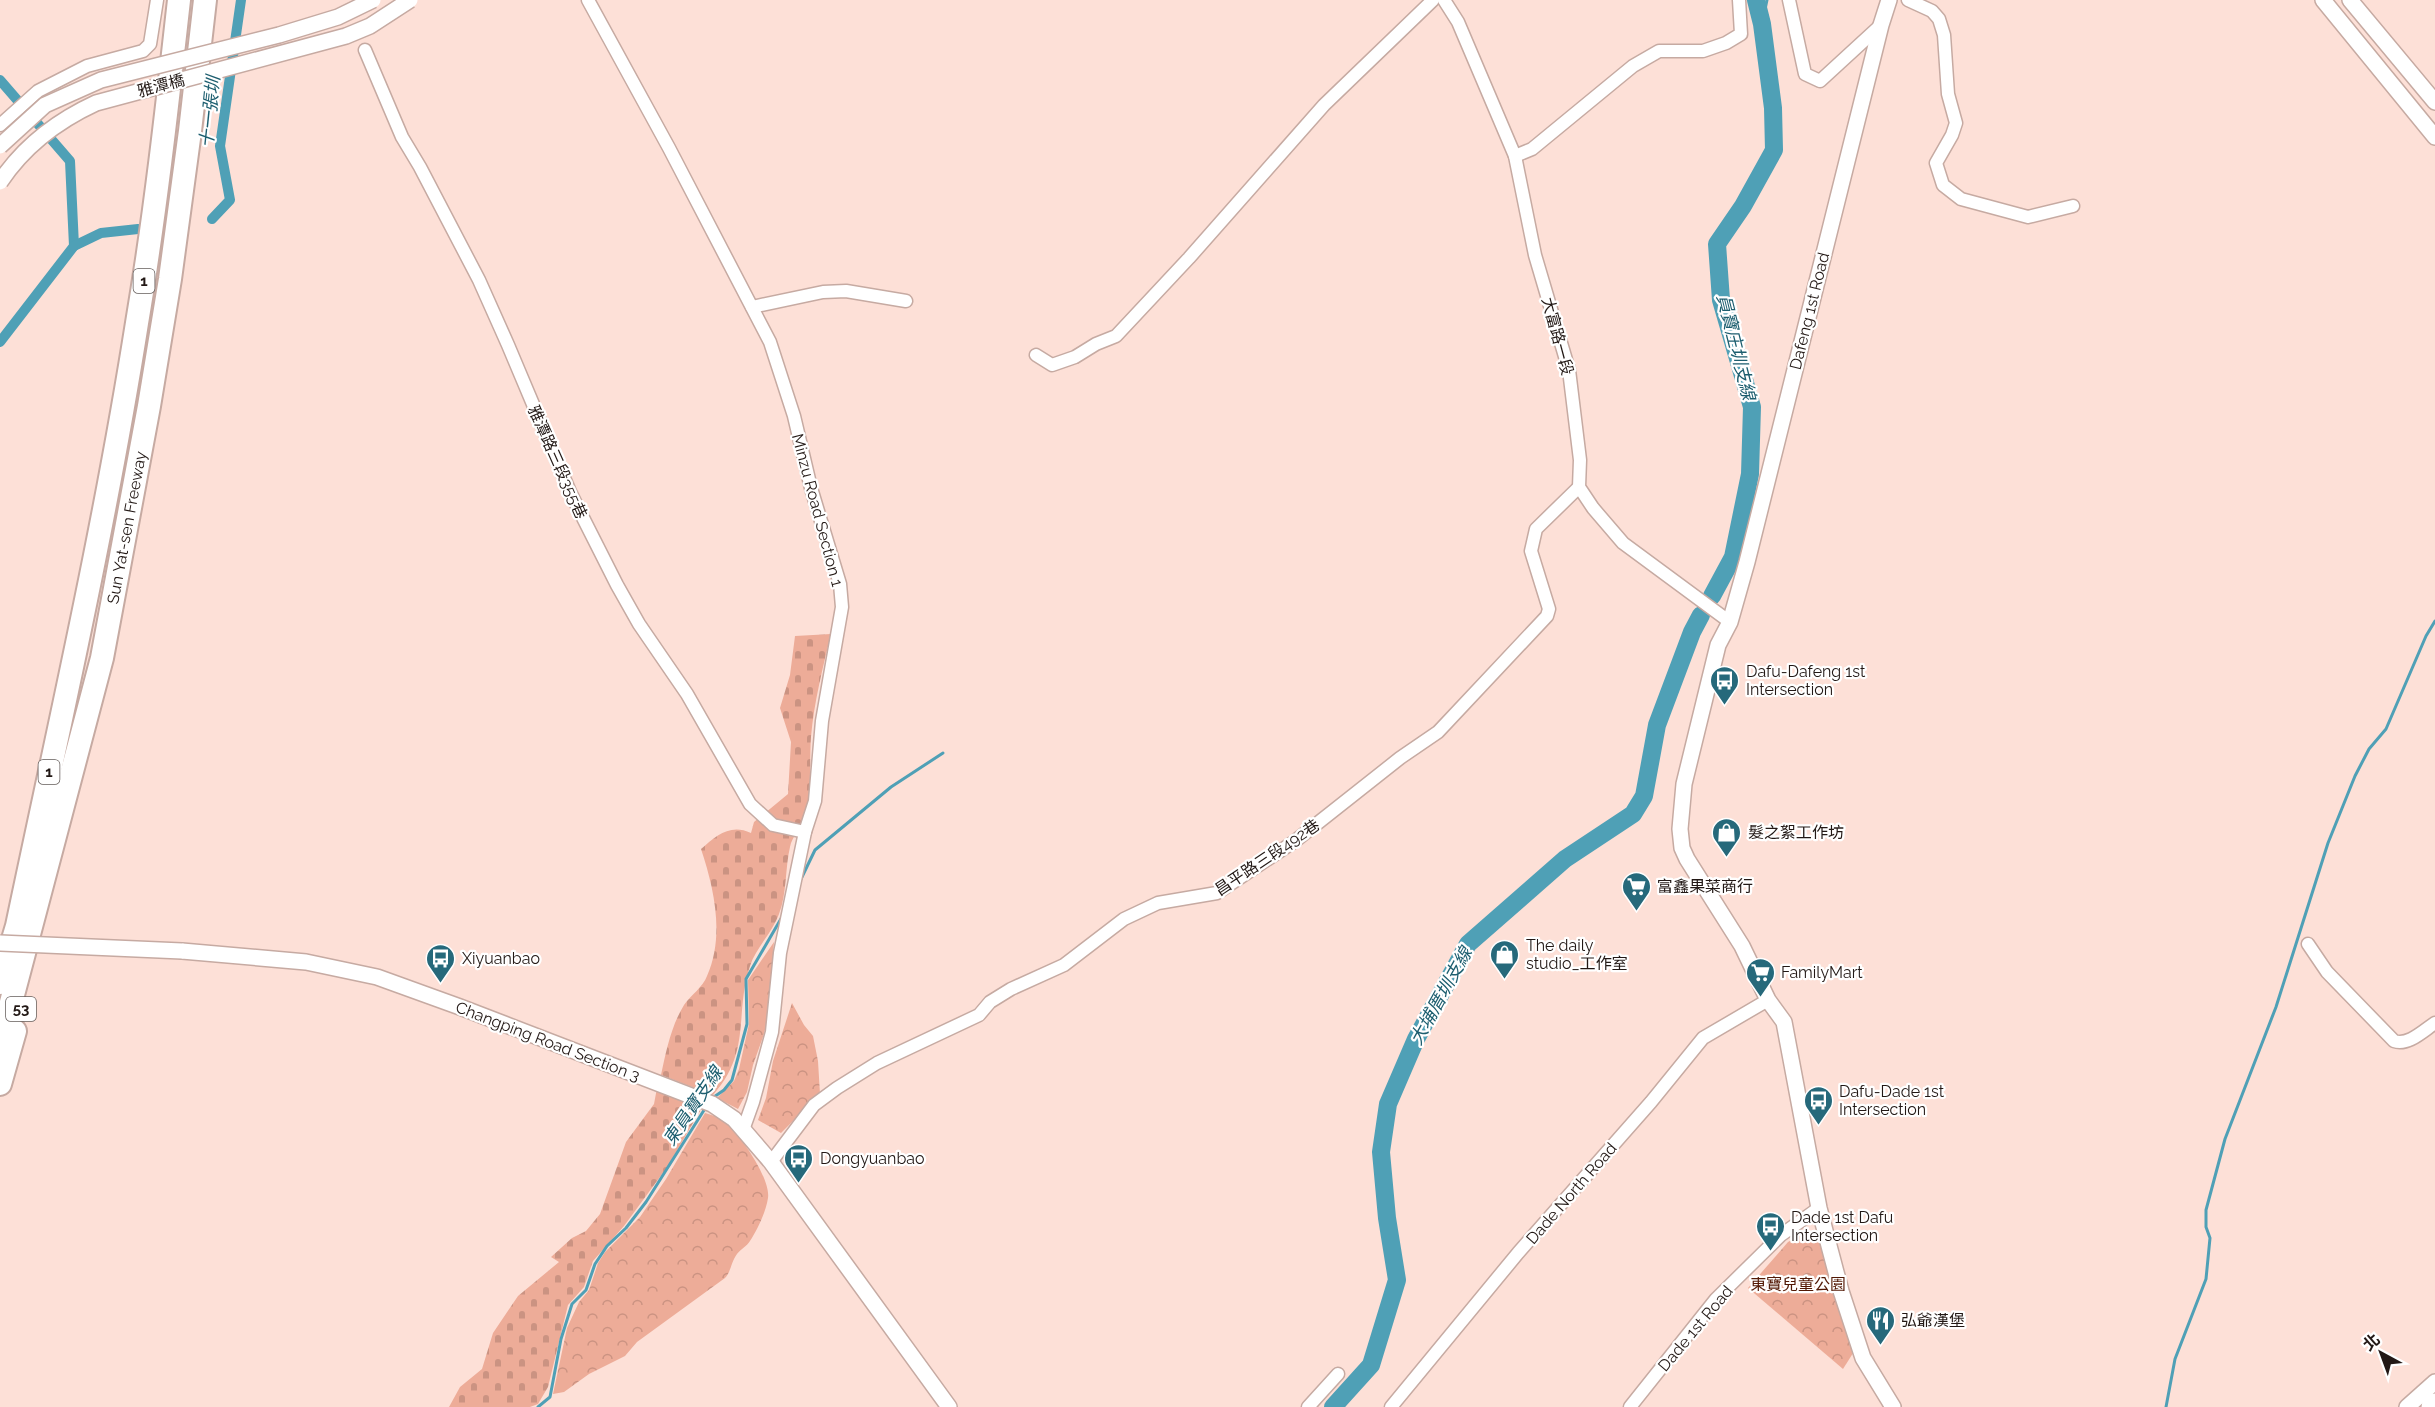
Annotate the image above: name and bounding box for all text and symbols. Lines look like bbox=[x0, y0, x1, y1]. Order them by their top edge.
street label: 雅潭橋 bbox=[135, 70, 187, 101]
water label: 十一張圳 bbox=[195, 72, 224, 149]
street label: Dafeng 1st Road bbox=[1786, 250, 1833, 372]
road number: 1 bbox=[134, 269, 154, 293]
water label: 員寶庄圳支線 bbox=[1713, 292, 1760, 404]
street label: 大富路一段 bbox=[1538, 295, 1577, 377]
street label: 雅潭路三段355巷 bbox=[524, 403, 591, 522]
street label: Minzu Road Section 1 bbox=[788, 432, 847, 589]
street label: Sun Yat-sen Freeway bbox=[103, 449, 150, 606]
place label: Dafu-Dafeng 1st Intersection bbox=[1746, 662, 1866, 699]
bus stop icon: Dafu-Dafeng 1st Intersection bbox=[1709, 664, 1741, 706]
road number: 1 bbox=[38, 760, 60, 784]
street label: 昌平路三段492巷 bbox=[1211, 815, 1323, 900]
shop icon: 髮之絮工作坊 bbox=[1711, 816, 1743, 858]
place label: 髮之絮工作坊 bbox=[1748, 823, 1844, 842]
supermarket icon: 富鑫果菜商行 bbox=[1620, 870, 1652, 912]
place label: 富鑫果菜商行 bbox=[1657, 877, 1753, 896]
place label: The daily studio_工作室 bbox=[1526, 936, 1628, 973]
shop icon: The daily studio_工作室 bbox=[1489, 938, 1521, 980]
bus stop icon: Xiyuanbao bbox=[425, 942, 457, 984]
water label: 大埔厝圳支線 bbox=[1405, 942, 1477, 1048]
place label: Xiyuanbao bbox=[462, 949, 540, 968]
supermarket icon: FamilyMart bbox=[1744, 956, 1776, 998]
place label: FamilyMart bbox=[1781, 963, 1863, 982]
road number: 53 bbox=[6, 997, 36, 1021]
street label: Changping Road Section 3 bbox=[453, 998, 643, 1085]
water label: 東員寶支線 bbox=[659, 1061, 728, 1149]
place label: Dafu-Dade 1st Intersection bbox=[1839, 1082, 1945, 1119]
bus stop icon: Dafu-Dade 1st Intersection bbox=[1802, 1084, 1834, 1126]
street label: Dade North Road bbox=[1522, 1139, 1621, 1248]
bus stop icon: Dongyuanbao bbox=[783, 1142, 815, 1184]
place label: Dongyuanbao bbox=[820, 1149, 925, 1168]
place label: Dade 1st Dafu Intersection bbox=[1791, 1208, 1893, 1245]
bus stop icon: Dade 1st Dafu Intersection bbox=[1754, 1210, 1786, 1252]
park label: 東寶兒童公園 bbox=[1750, 1275, 1846, 1294]
street label: Dade 1st Road bbox=[1654, 1282, 1737, 1375]
restaurant icon: 弘爺漢堡 bbox=[1864, 1304, 1896, 1346]
place label: 弘爺漢堡 bbox=[1901, 1311, 1965, 1330]
north arrow bbox=[2351, 1323, 2411, 1383]
text: 北 bbox=[2359, 1330, 2384, 1354]

